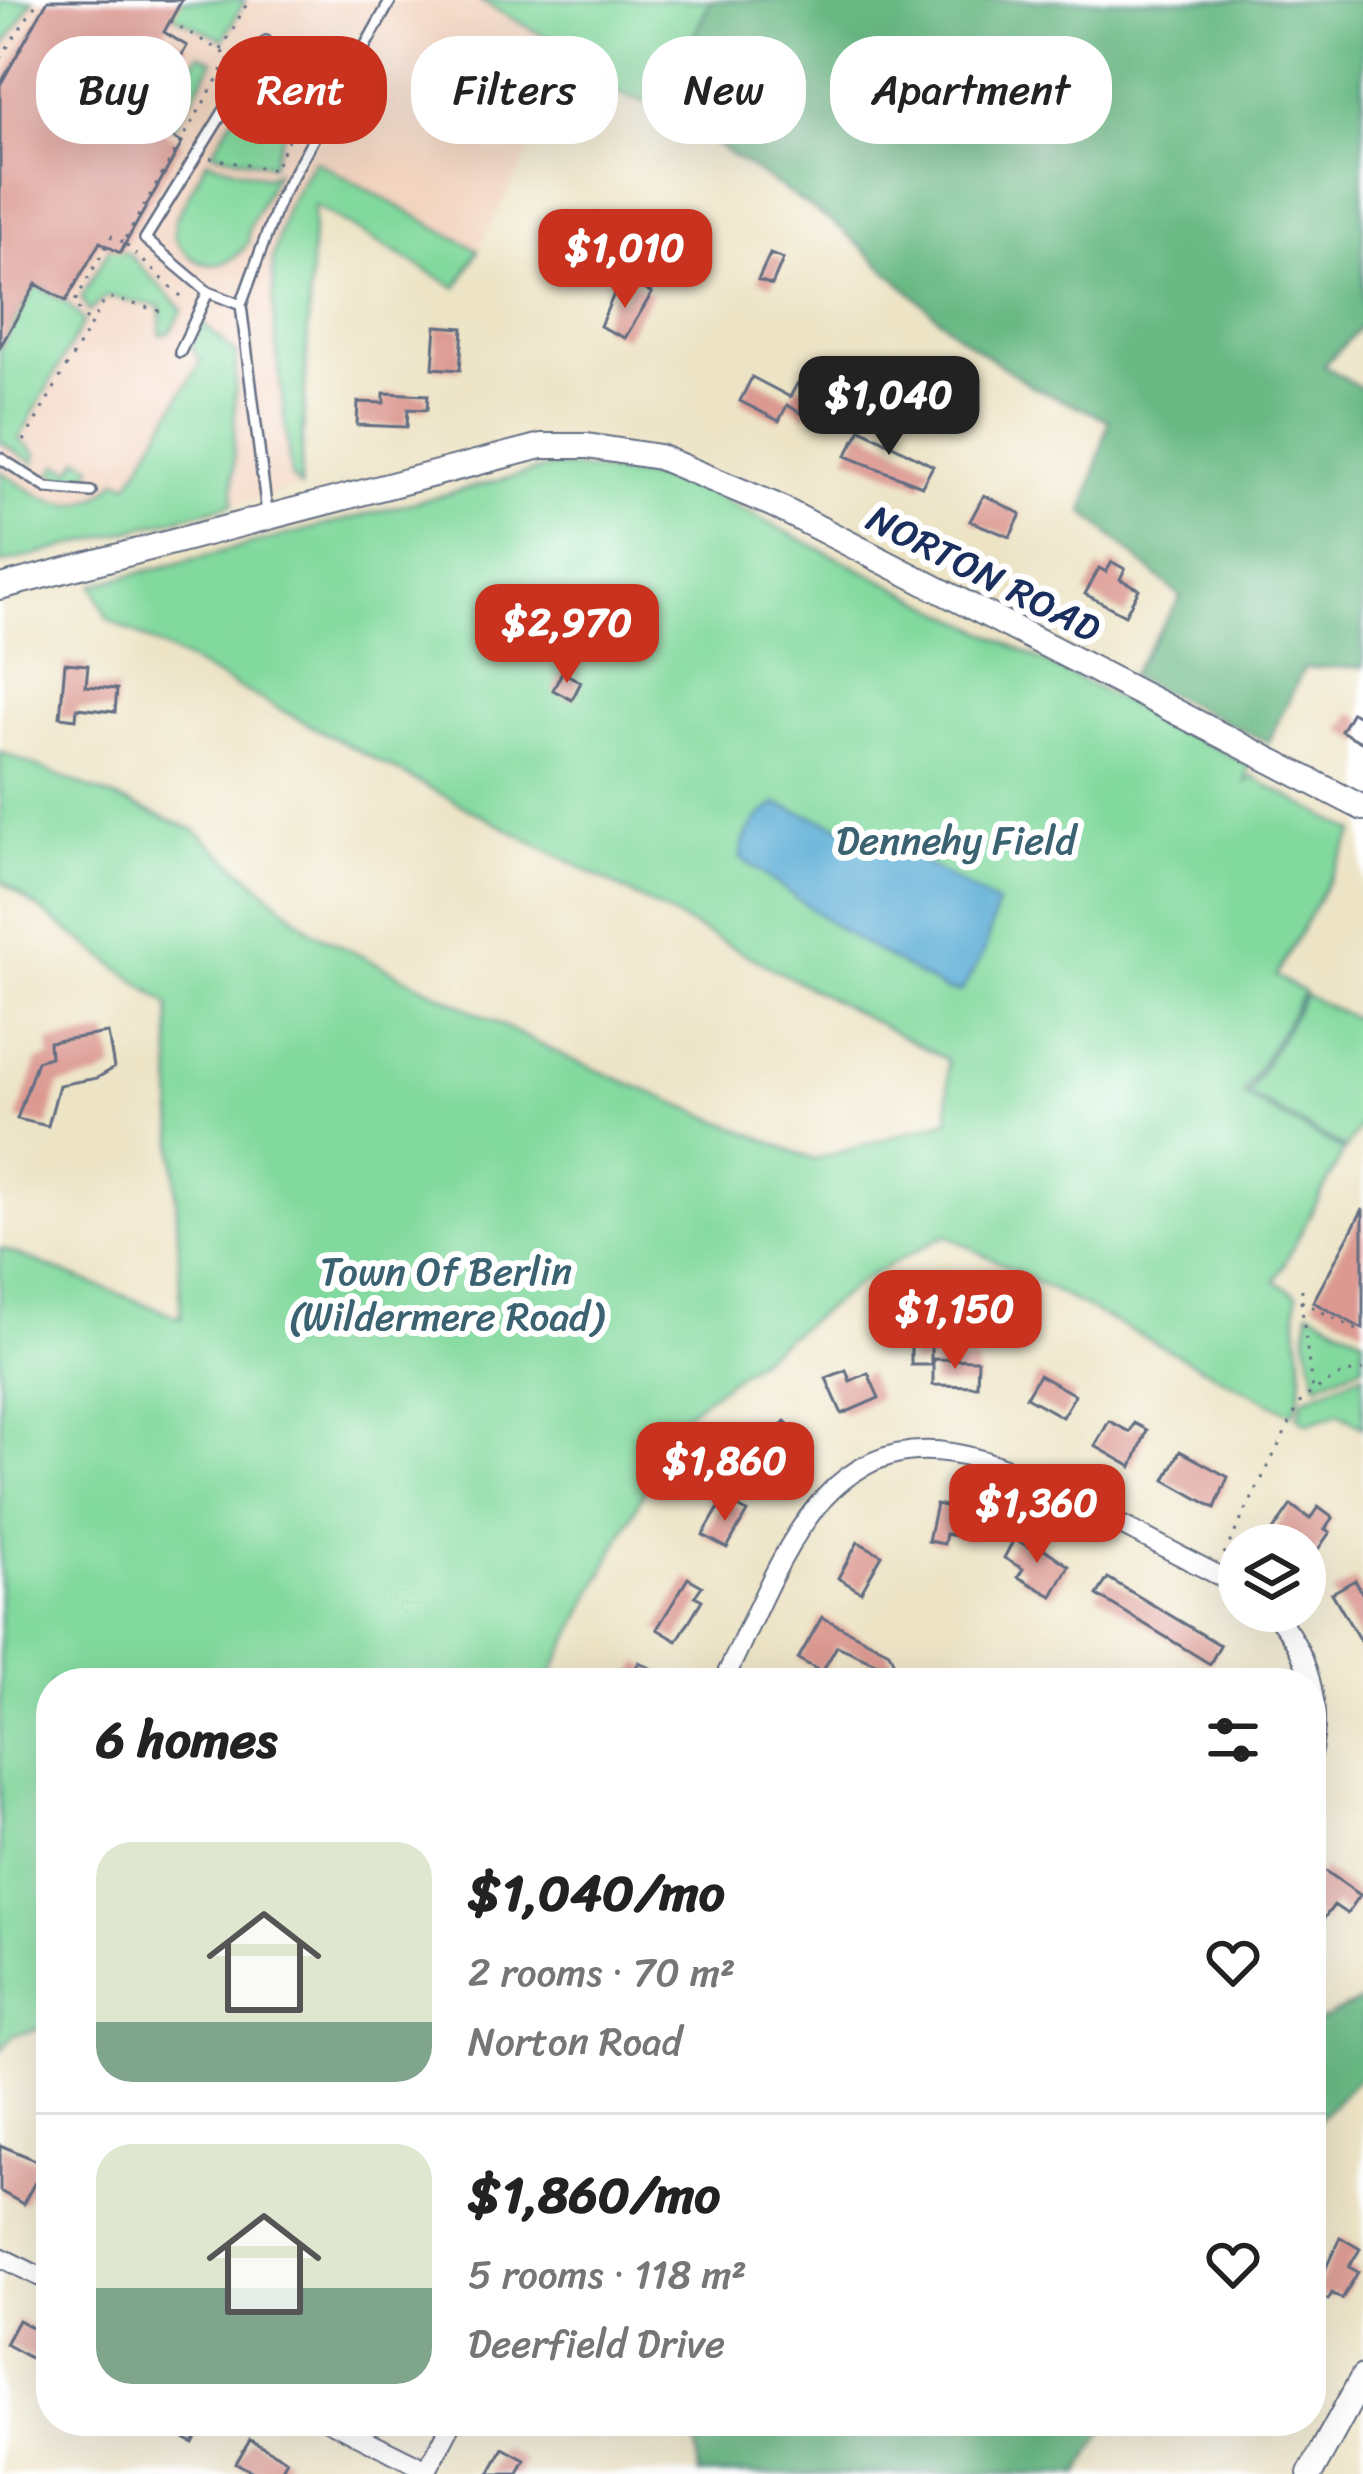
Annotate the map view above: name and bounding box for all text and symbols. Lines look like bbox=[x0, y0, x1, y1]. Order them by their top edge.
chip: Buy bbox=[36, 36, 191, 144]
chip: Rent bbox=[215, 36, 387, 144]
chip: Filters bbox=[411, 36, 618, 144]
chip: New bbox=[642, 36, 806, 144]
chip: Apartment bbox=[830, 36, 1112, 144]
pin: $1,010 bbox=[527, 209, 723, 311]
text: $1,010 bbox=[565, 213, 685, 282]
pin: $1,040 bbox=[791, 356, 987, 458]
text: $1,040 bbox=[825, 360, 953, 429]
street label: NORTON ROAD bbox=[854, 484, 1114, 662]
pin: $2,970 bbox=[469, 584, 665, 686]
text: $2,970 bbox=[502, 588, 632, 657]
park label: Dennehy Field bbox=[836, 806, 1078, 875]
park label: Town Of Berlin (Wildermere Road) bbox=[289, 1237, 606, 1351]
pin: $1,150 bbox=[857, 1270, 1053, 1372]
text: $1,150 bbox=[896, 1274, 1014, 1343]
pin: $1,860 bbox=[627, 1422, 823, 1524]
text: $1,860 bbox=[663, 1426, 787, 1495]
pin: $1,360 bbox=[939, 1464, 1135, 1566]
text: $1,360 bbox=[976, 1468, 1098, 1537]
map controls bbox=[1218, 1524, 1326, 1632]
button: layers bbox=[1218, 1524, 1326, 1632]
text: 6 homes bbox=[96, 1695, 277, 1785]
icon: filters bbox=[1200, 1707, 1266, 1773]
text: $1,040/mo bbox=[468, 1848, 725, 1938]
icon: home bbox=[192, 1890, 336, 2034]
icon: heart bbox=[1200, 1929, 1266, 1995]
text: 2 rooms · 70 m² bbox=[468, 1938, 735, 2007]
text: Norton Road bbox=[468, 2007, 682, 2076]
text: $1,860/mo bbox=[468, 2150, 720, 2240]
icon: home bbox=[192, 2192, 336, 2336]
icon: heart bbox=[1200, 2231, 1266, 2297]
text: 5 rooms · 118 m² bbox=[468, 2240, 747, 2309]
text: Deerfield Drive bbox=[468, 2309, 725, 2378]

